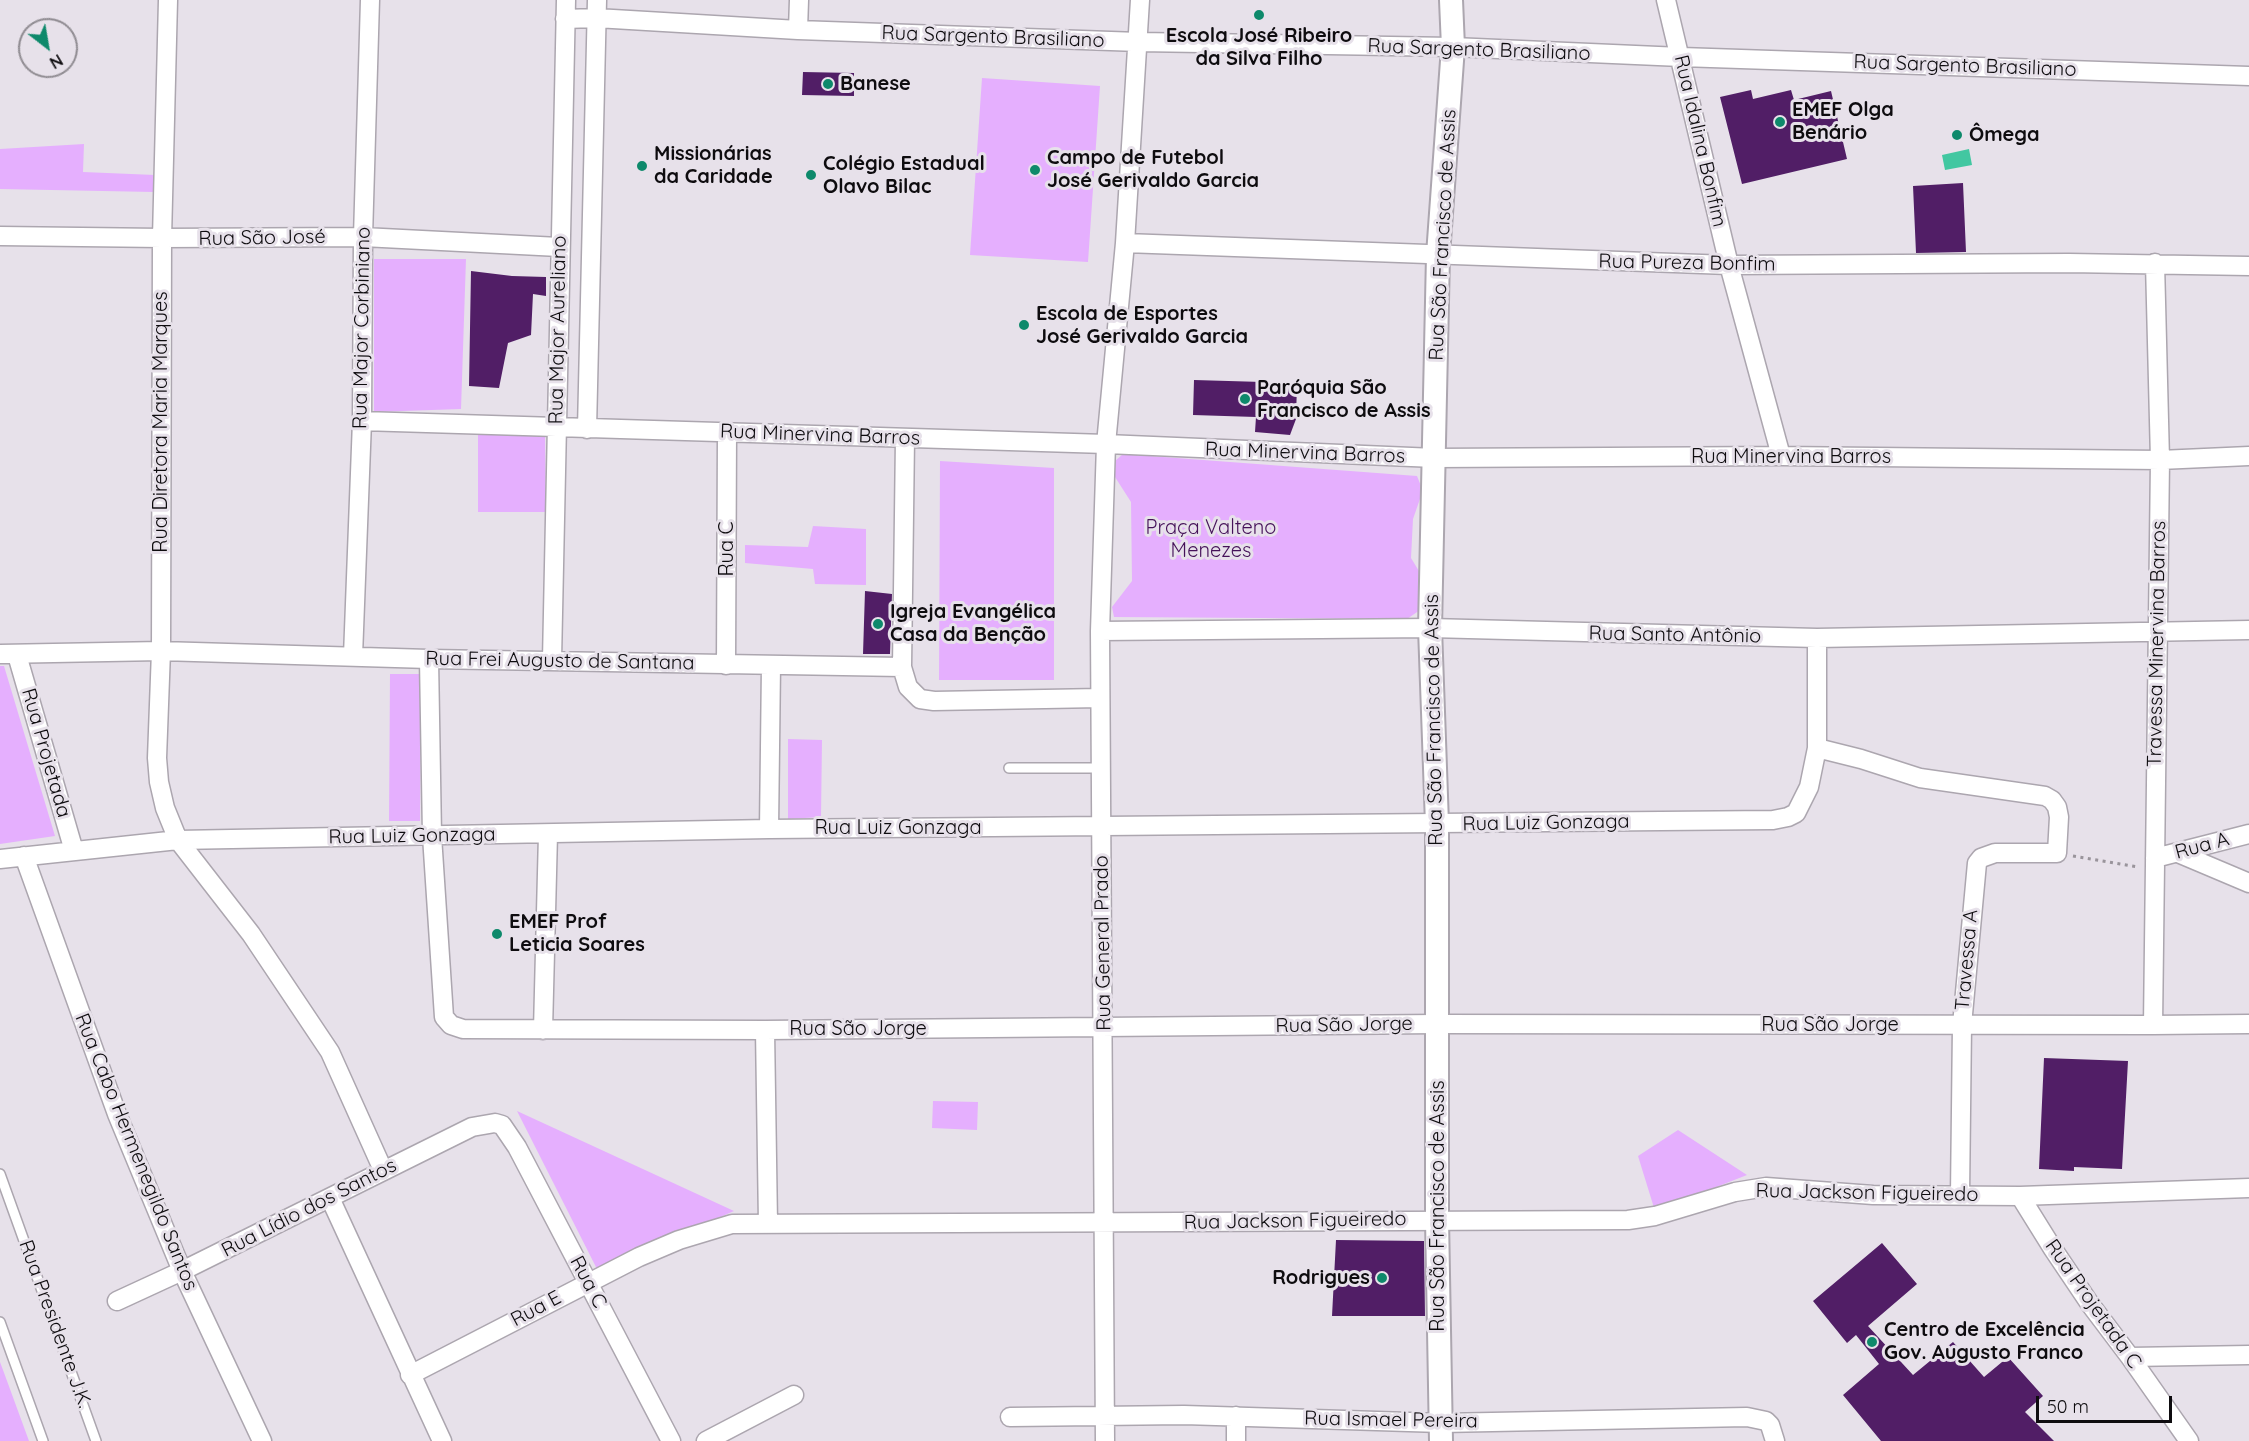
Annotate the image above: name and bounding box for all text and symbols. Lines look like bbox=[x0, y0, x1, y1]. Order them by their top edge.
marker: Escola José Ribeiro da Silva Filho bbox=[1252, 8, 1266, 22]
north arrow bbox=[18, 18, 78, 78]
street label: Rua Sargento Brasiliano bbox=[881, 21, 1105, 53]
place label: Escola José Ribeiro da Silva Filho bbox=[1166, 24, 1352, 71]
street label: Rua Sargento Brasiliano bbox=[1367, 34, 1591, 66]
text: N bbox=[46, 50, 66, 73]
street label: Rua Sargento Brasiliano bbox=[1853, 50, 2077, 82]
street label: Rua Idalina Bonfim bbox=[1669, 53, 1731, 229]
place label: Banese bbox=[840, 72, 911, 96]
marker: Banese bbox=[821, 77, 835, 91]
place label: EMEF Olga Benário bbox=[1792, 98, 1894, 145]
street label: Rua São Francisco de Assis bbox=[1424, 109, 1462, 361]
marker: EMEF Olga Benário bbox=[1773, 115, 1787, 129]
place label: Ômega bbox=[1969, 123, 2040, 147]
marker: Ômega bbox=[1950, 128, 1964, 142]
place label: Missionárias da Caridade bbox=[654, 142, 773, 189]
place label: Campo de Futebol José Gerivaldo Garcia bbox=[1047, 146, 1259, 193]
place label: Colégio Estadual Olavo Bilac bbox=[823, 152, 985, 199]
marker: Missionárias da Caridade bbox=[635, 159, 649, 173]
marker: Campo de Futebol José Gerivaldo Garcia bbox=[1028, 163, 1042, 177]
marker: Colégio Estadual Olavo Bilac bbox=[804, 168, 818, 182]
street label: Rua São José bbox=[198, 225, 326, 251]
street label: Rua Major Corbiniano bbox=[348, 227, 376, 429]
street label: Rua Major Aureliano bbox=[544, 235, 572, 425]
street label: Rua Pureza Bonfim bbox=[1598, 249, 1776, 277]
street label: Rua Diretora Maria Marques bbox=[149, 291, 173, 553]
place label: Escola de Esportes José Gerivaldo Garcia bbox=[1036, 302, 1248, 349]
marker: Escola de Esportes José Gerivaldo Garcia bbox=[1017, 318, 1031, 332]
place label: Paróquia São Francisco de Assis bbox=[1257, 376, 1431, 423]
marker: Paróquia São Francisco de Assis bbox=[1238, 392, 1252, 406]
street label: Rua Minervina Barros bbox=[720, 420, 920, 450]
street label: Rua Minervina Barros bbox=[1205, 438, 1405, 468]
street label: Rua Minervina Barros bbox=[1691, 445, 1891, 469]
park label: Praça Valteno Menezes bbox=[1146, 516, 1276, 563]
street label: Rua C bbox=[715, 521, 739, 577]
street label: Travessa Minervina Barros bbox=[2143, 521, 2171, 767]
street label: Rua São Francisco de Assis bbox=[1420, 594, 1448, 846]
place label: Igreja Evangélica Casa da Benção bbox=[890, 600, 1056, 647]
marker: Igreja Evangélica Casa da Benção bbox=[871, 617, 885, 631]
street label: Rua Santo Antônio bbox=[1589, 621, 1761, 649]
street label: Rua Frei Augusto de Santana bbox=[425, 647, 695, 675]
street label: Rua Projetada bbox=[16, 686, 76, 820]
street label: Rua Luiz Gonzaga bbox=[1462, 810, 1630, 836]
street label: Rua Luiz Gonzaga bbox=[814, 816, 982, 840]
street label: Rua Luiz Gonzaga bbox=[328, 823, 496, 849]
street label: Rua A bbox=[2172, 827, 2232, 865]
street label: Rua General Prado bbox=[1089, 855, 1117, 1031]
street label: Travessa A bbox=[1951, 908, 1983, 1012]
place label: EMEF Prof Leticia Soares bbox=[509, 910, 645, 957]
marker: EMEF Prof Leticia Soares bbox=[490, 927, 504, 941]
street label: Rua Cabo Hermenegildo Santos bbox=[69, 1010, 203, 1294]
street label: Rua São Jorge bbox=[1275, 1012, 1413, 1038]
street label: Rua São Jorge bbox=[1761, 1013, 1899, 1037]
street label: Rua São Jorge bbox=[789, 1017, 927, 1041]
street label: Rua São Francisco de Assis bbox=[1426, 1080, 1450, 1332]
street label: Rua Lídio dos Santos bbox=[218, 1153, 400, 1263]
street label: Rua Jackson Figueiredo bbox=[1755, 1179, 1979, 1207]
street label: Rua Jackson Figueiredo bbox=[1183, 1207, 1407, 1235]
street label: Rua Projetada C bbox=[2040, 1235, 2146, 1373]
street label: Rua Presidente J.K. bbox=[13, 1237, 97, 1411]
street label: Rua C bbox=[564, 1252, 612, 1312]
place label: Rodrigues bbox=[1272, 1266, 1370, 1290]
marker: Rodrigues bbox=[1375, 1271, 1389, 1285]
street label: Rua E bbox=[507, 1286, 565, 1332]
place label: Centro de Excelência Gov. Augusto Franco bbox=[1884, 1318, 2085, 1365]
marker: Centro de Excelência Gov. Augusto Franco bbox=[1865, 1335, 1879, 1349]
scale bar bbox=[2039, 1384, 2176, 1422]
text: 50 m bbox=[2047, 1395, 2089, 1418]
street label: Rua Ismael Pereira bbox=[1304, 1406, 1478, 1434]

